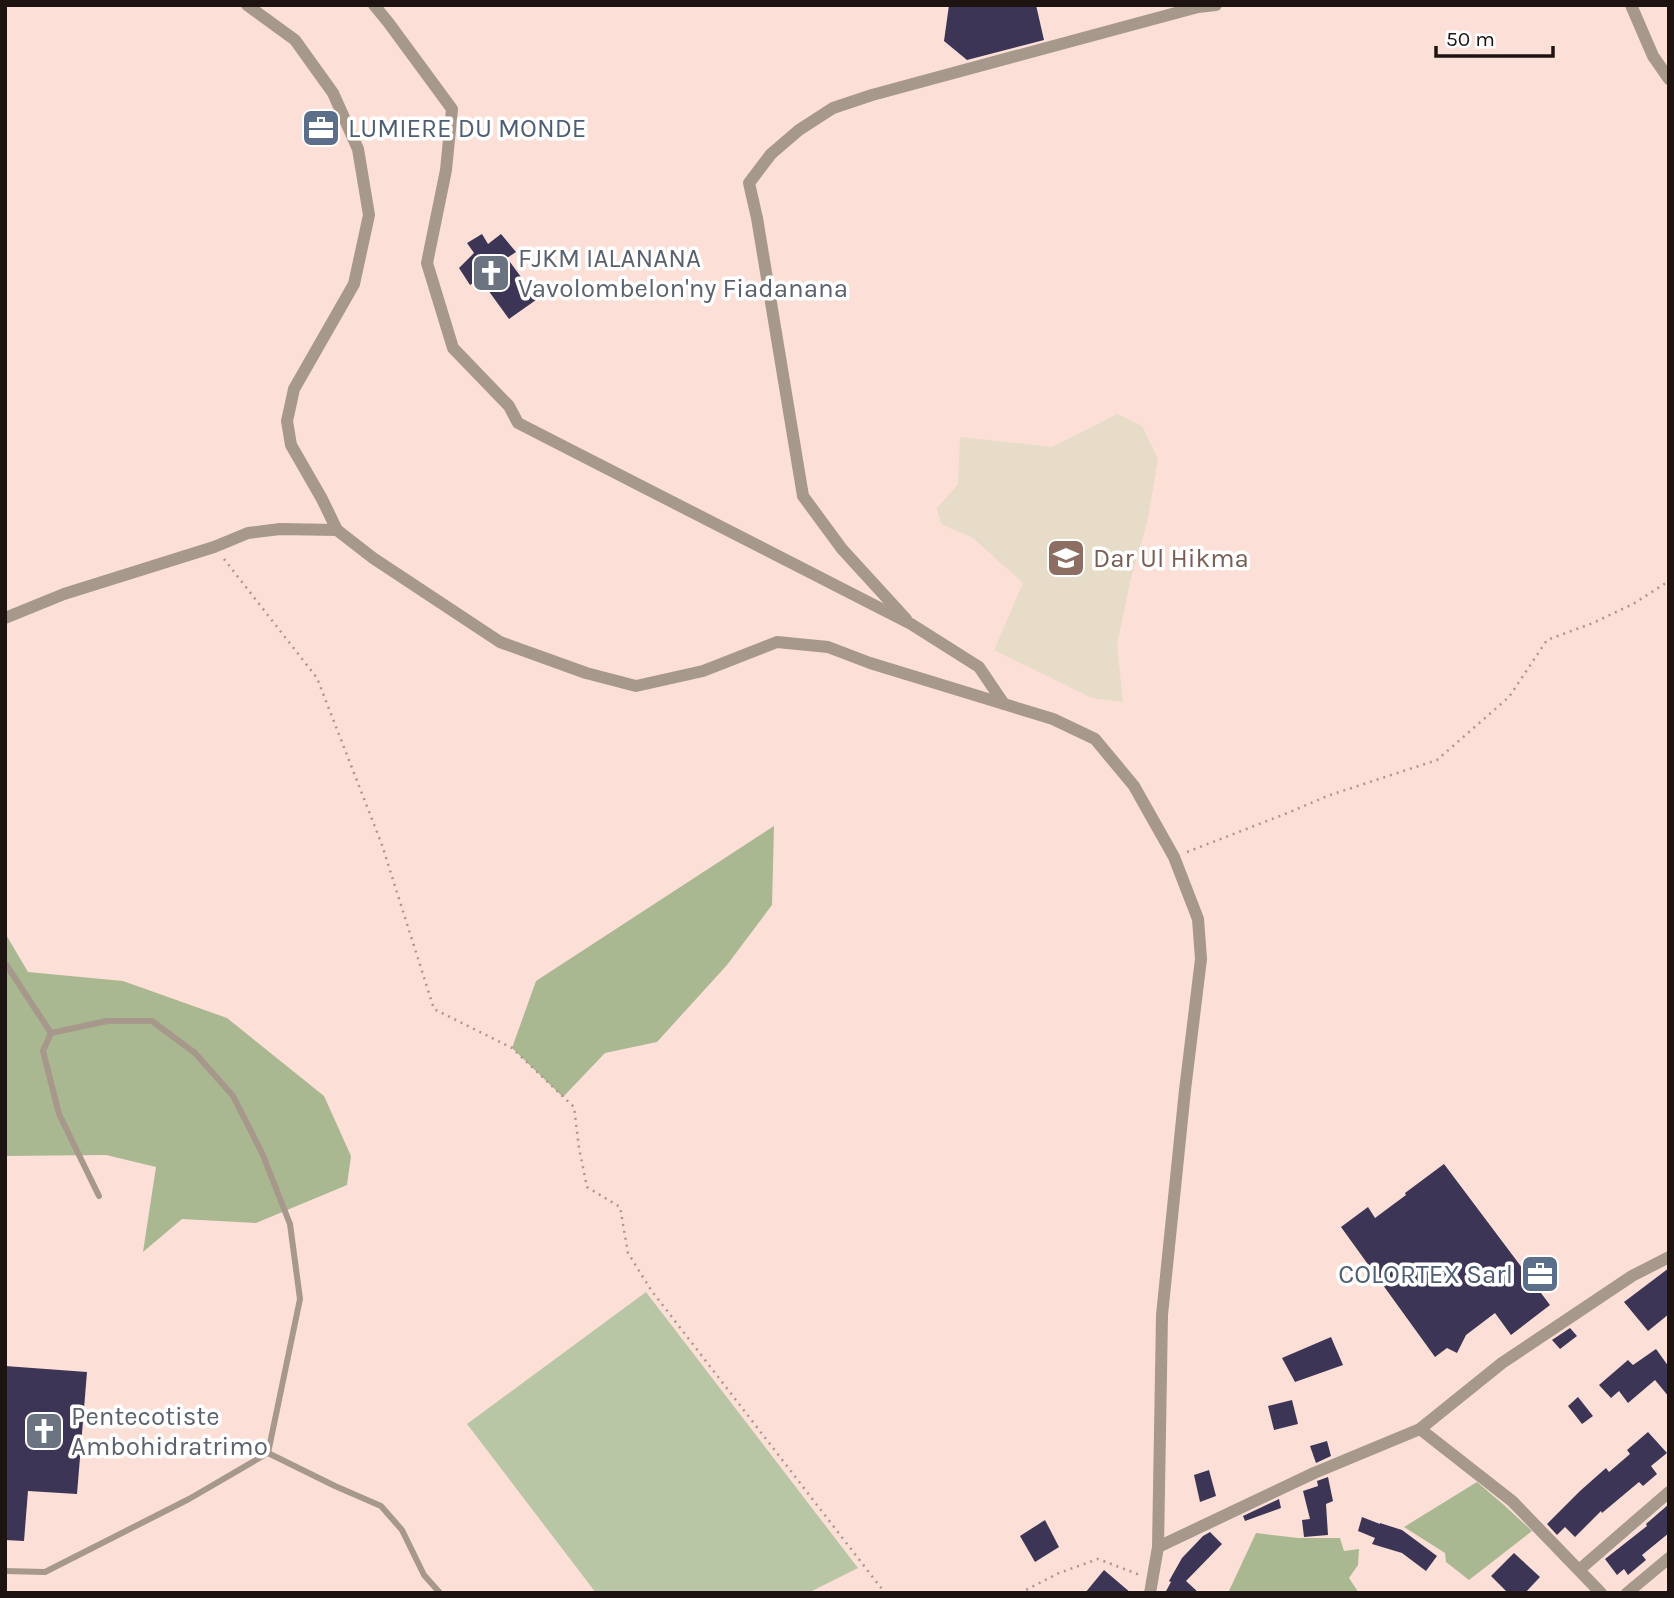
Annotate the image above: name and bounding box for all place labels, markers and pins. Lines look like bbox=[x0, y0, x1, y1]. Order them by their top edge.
office icon: LUMIERE DU MONDE bbox=[300, 107, 342, 149]
place label: LUMIERE DU MONDE bbox=[348, 113, 586, 144]
place label: FJKM IALANANA Vavolombelon'ny Fiadanana bbox=[518, 243, 848, 304]
church icon: FJKM IALANANA Vavolombelon'ny Fiadanana bbox=[470, 252, 512, 294]
school or university icon: Dar Ul Hikma bbox=[1045, 537, 1087, 579]
place label: Dar Ul Hikma bbox=[1093, 543, 1249, 574]
office icon: COLORTEX Sarl bbox=[1519, 1253, 1561, 1295]
place label: COLORTEX Sarl bbox=[1338, 1259, 1513, 1290]
place label: Pentecotiste Ambohidratrimo bbox=[71, 1401, 268, 1462]
church icon: Pentecotiste Ambohidratrimo bbox=[23, 1410, 65, 1452]

